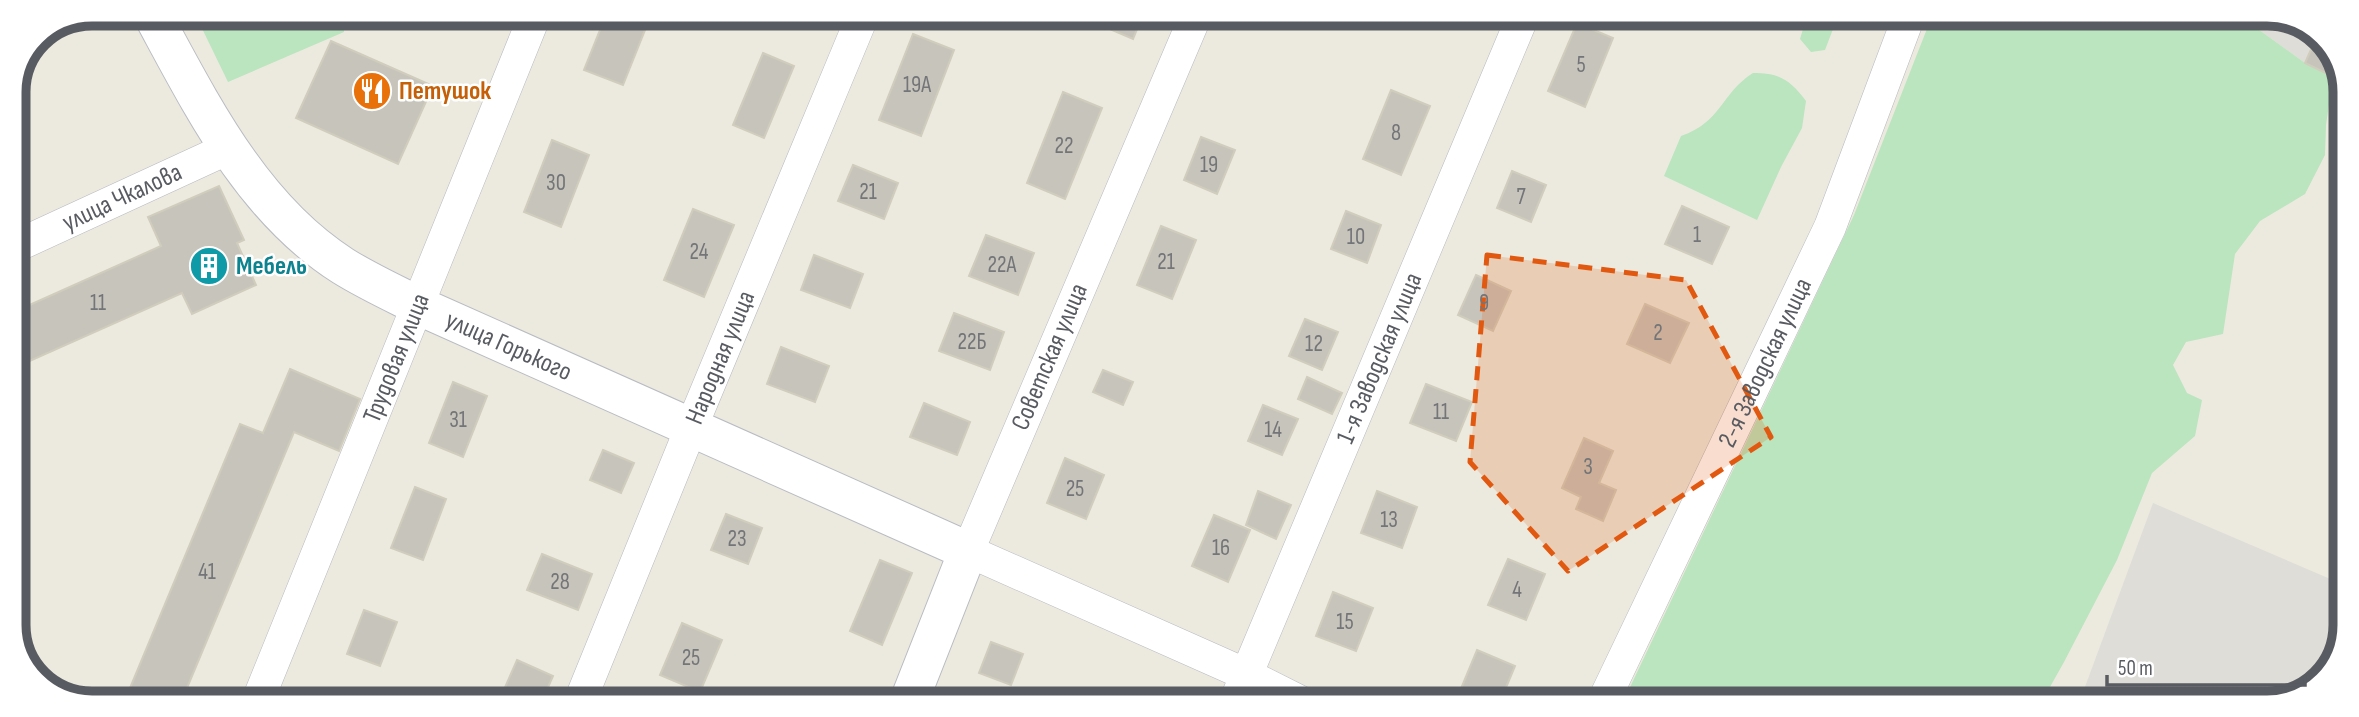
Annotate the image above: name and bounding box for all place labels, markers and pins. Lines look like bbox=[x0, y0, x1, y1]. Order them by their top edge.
restaurant icon: Петушок bbox=[351, 70, 393, 112]
place label: Петушок bbox=[399, 76, 491, 107]
building icon: Мебель bbox=[188, 245, 230, 287]
place label: Мебель bbox=[236, 251, 307, 282]

